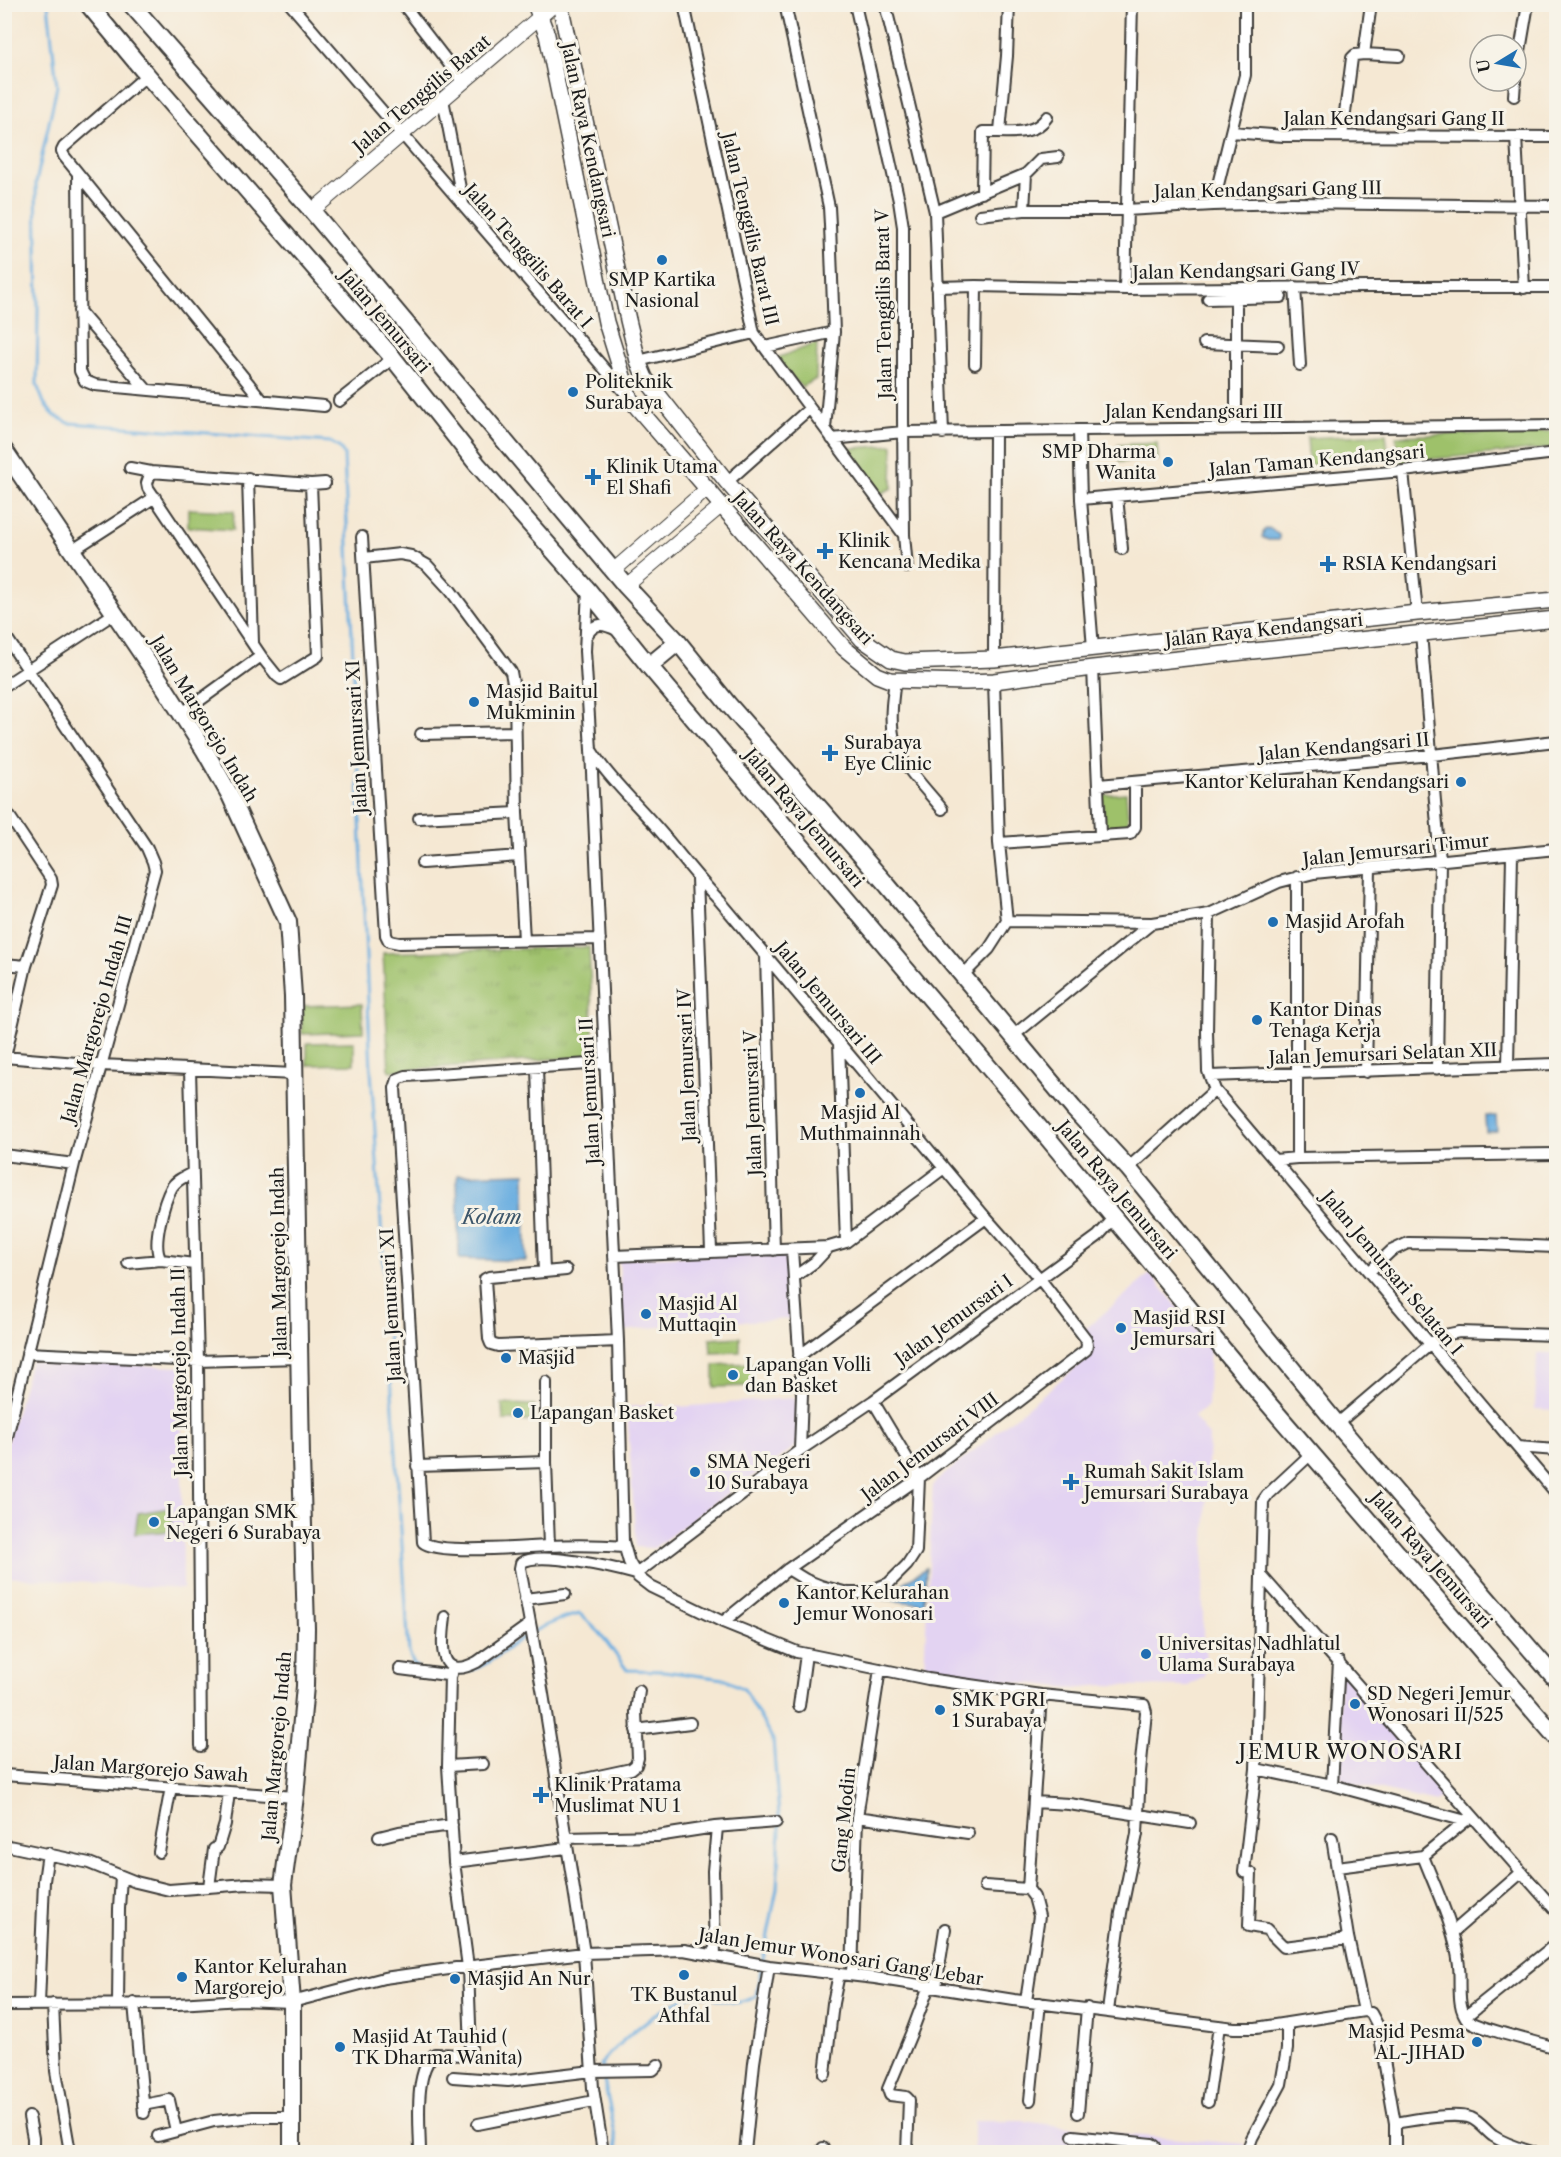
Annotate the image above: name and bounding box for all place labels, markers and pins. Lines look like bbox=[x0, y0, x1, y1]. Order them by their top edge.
marker: SMP Kartika Nasional bbox=[655, 253, 669, 267]
place label: SMP Kartika Nasional bbox=[608, 269, 716, 312]
place label: Politeknik Surabaya bbox=[585, 371, 674, 414]
marker: Politeknik Surabaya bbox=[566, 385, 580, 399]
place label: SMP Dharma Wanita bbox=[1042, 441, 1156, 484]
marker: SMP Dharma Wanita bbox=[1161, 455, 1175, 469]
place label: Klinik Utama El Shafi bbox=[606, 456, 718, 499]
marker: Klinik Utama El Shafi bbox=[584, 468, 602, 486]
place label: Klinik Kencana Medika bbox=[838, 530, 981, 573]
marker: Klinik Kencana Medika bbox=[816, 542, 834, 560]
place label: RSIA Kendangsari bbox=[1342, 553, 1497, 575]
marker: RSIA Kendangsari bbox=[1319, 555, 1337, 573]
place label: Masjid Baitul Mukminin bbox=[486, 681, 598, 724]
marker: Masjid Baitul Mukminin bbox=[467, 695, 481, 709]
place label: Surabaya Eye Clinic bbox=[844, 732, 932, 775]
marker: Surabaya Eye Clinic bbox=[821, 744, 839, 762]
place label: Kantor Kelurahan Kendangsari bbox=[1184, 771, 1450, 793]
marker: Kantor Kelurahan Kendangsari bbox=[1454, 775, 1468, 789]
place label: Masjid Arofah bbox=[1285, 911, 1405, 933]
marker: Masjid Arofah bbox=[1266, 915, 1280, 929]
place label: Kantor Dinas Tenaga Kerja bbox=[1269, 999, 1382, 1042]
marker: Kantor Dinas Tenaga Kerja bbox=[1250, 1013, 1264, 1027]
marker: Masjid Al Muthmainnah bbox=[853, 1086, 867, 1100]
place label: Masjid Al Muthmainnah bbox=[799, 1102, 921, 1145]
place label: Masjid Al Muttaqin bbox=[658, 1293, 738, 1336]
marker: Masjid Al Muttaqin bbox=[639, 1307, 653, 1321]
place label: Masjid RSI Jemursari bbox=[1130, 1307, 1225, 1350]
marker: Masjid RSI Jemursari bbox=[1114, 1321, 1128, 1335]
place label: Masjid bbox=[518, 1347, 575, 1369]
marker: Masjid bbox=[499, 1351, 513, 1365]
place label: Lapangan Volli dan Basket bbox=[745, 1354, 872, 1397]
marker: Lapangan Volli dan Basket bbox=[726, 1368, 740, 1382]
place label: Lapangan Basket bbox=[530, 1402, 675, 1424]
marker: Lapangan Basket bbox=[511, 1406, 525, 1420]
place label: SMA Negeri 10 Surabaya bbox=[707, 1451, 811, 1494]
place label: Rumah Sakit Islam Jemursari Surabaya bbox=[1081, 1461, 1249, 1504]
marker: SMA Negeri 10 Surabaya bbox=[688, 1465, 702, 1479]
marker: Rumah Sakit Islam Jemursari Surabaya bbox=[1062, 1473, 1080, 1491]
place label: Lapangan SMK Negeri 6 Surabaya bbox=[166, 1501, 321, 1544]
marker: Lapangan SMK Negeri 6 Surabaya bbox=[147, 1515, 161, 1529]
place label: Kantor Kelurahan Jemur Wonosari bbox=[793, 1582, 949, 1625]
marker: Kantor Kelurahan Jemur Wonosari bbox=[777, 1596, 791, 1610]
place label: Universitas Nadhlatul Ulama Surabaya bbox=[1158, 1633, 1340, 1676]
marker: Universitas Nadhlatul Ulama Surabaya bbox=[1139, 1647, 1153, 1661]
place label: SD Negeri Jemur Wonosari II/525 bbox=[1366, 1683, 1511, 1726]
place label: SMK PGRI 1 Surabaya bbox=[952, 1689, 1046, 1732]
marker: SD Negeri Jemur Wonosari II/525 bbox=[1348, 1697, 1362, 1711]
marker: SMK PGRI 1 Surabaya bbox=[933, 1703, 947, 1717]
place label: Klinik Pratama Muslimat NU 1 bbox=[554, 1774, 682, 1817]
marker: Klinik Pratama Muslimat NU 1 bbox=[532, 1786, 550, 1804]
place label: Kantor Kelurahan Margorejo bbox=[194, 1956, 347, 1999]
place label: Masjid An Nur bbox=[467, 1968, 591, 1990]
marker: TK Bustanul Athfal bbox=[677, 1968, 691, 1982]
marker: Kantor Kelurahan Margorejo bbox=[175, 1970, 189, 1984]
marker: Masjid An Nur bbox=[448, 1972, 462, 1986]
place label: TK Bustanul Athfal bbox=[631, 1984, 737, 2027]
place label: Masjid Pesma AL-JIHAD bbox=[1348, 2021, 1465, 2064]
place label: Masjid At Tauhid ( TK Dharma Wanita) bbox=[352, 2026, 522, 2069]
marker: Masjid Pesma AL-JIHAD bbox=[1470, 2035, 1484, 2049]
marker: Masjid At Tauhid ( TK Dharma Wanita) bbox=[333, 2040, 347, 2054]

